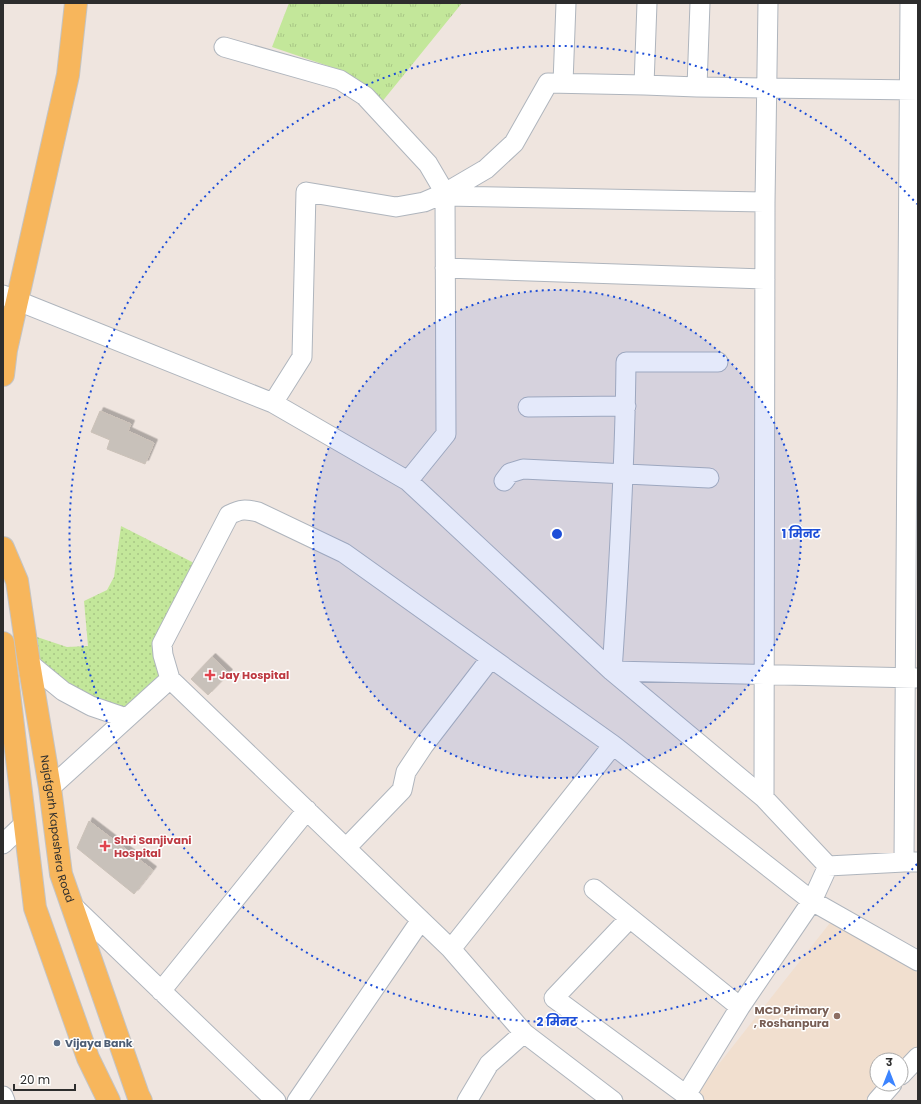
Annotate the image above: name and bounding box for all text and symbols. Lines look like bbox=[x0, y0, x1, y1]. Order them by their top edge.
text: 1 मिनट bbox=[782, 525, 821, 542]
centre of rings bbox=[550, 527, 564, 541]
place label: Jay Hospital bbox=[219, 667, 289, 683]
marker: Jay Hospital bbox=[204, 669, 216, 681]
street label: Najafgarh Kapashera Road bbox=[37, 754, 78, 905]
place label: Shri Sanjivani Hospital bbox=[114, 832, 192, 861]
marker: Shri Sanjivani Hospital bbox=[99, 840, 111, 852]
place label: MCD Primary , Roshanpura bbox=[754, 1002, 829, 1031]
marker: MCD Primary , Roshanpura bbox=[832, 1011, 842, 1021]
text: 2 मिनट bbox=[537, 1013, 578, 1030]
place label: Vijaya Bank bbox=[65, 1035, 133, 1051]
marker: Vijaya Bank bbox=[52, 1038, 62, 1048]
north arrow bbox=[869, 1052, 909, 1092]
text: उ bbox=[885, 1054, 893, 1070]
scale bar bbox=[14, 1066, 75, 1092]
text: 20 m bbox=[20, 1071, 50, 1088]

